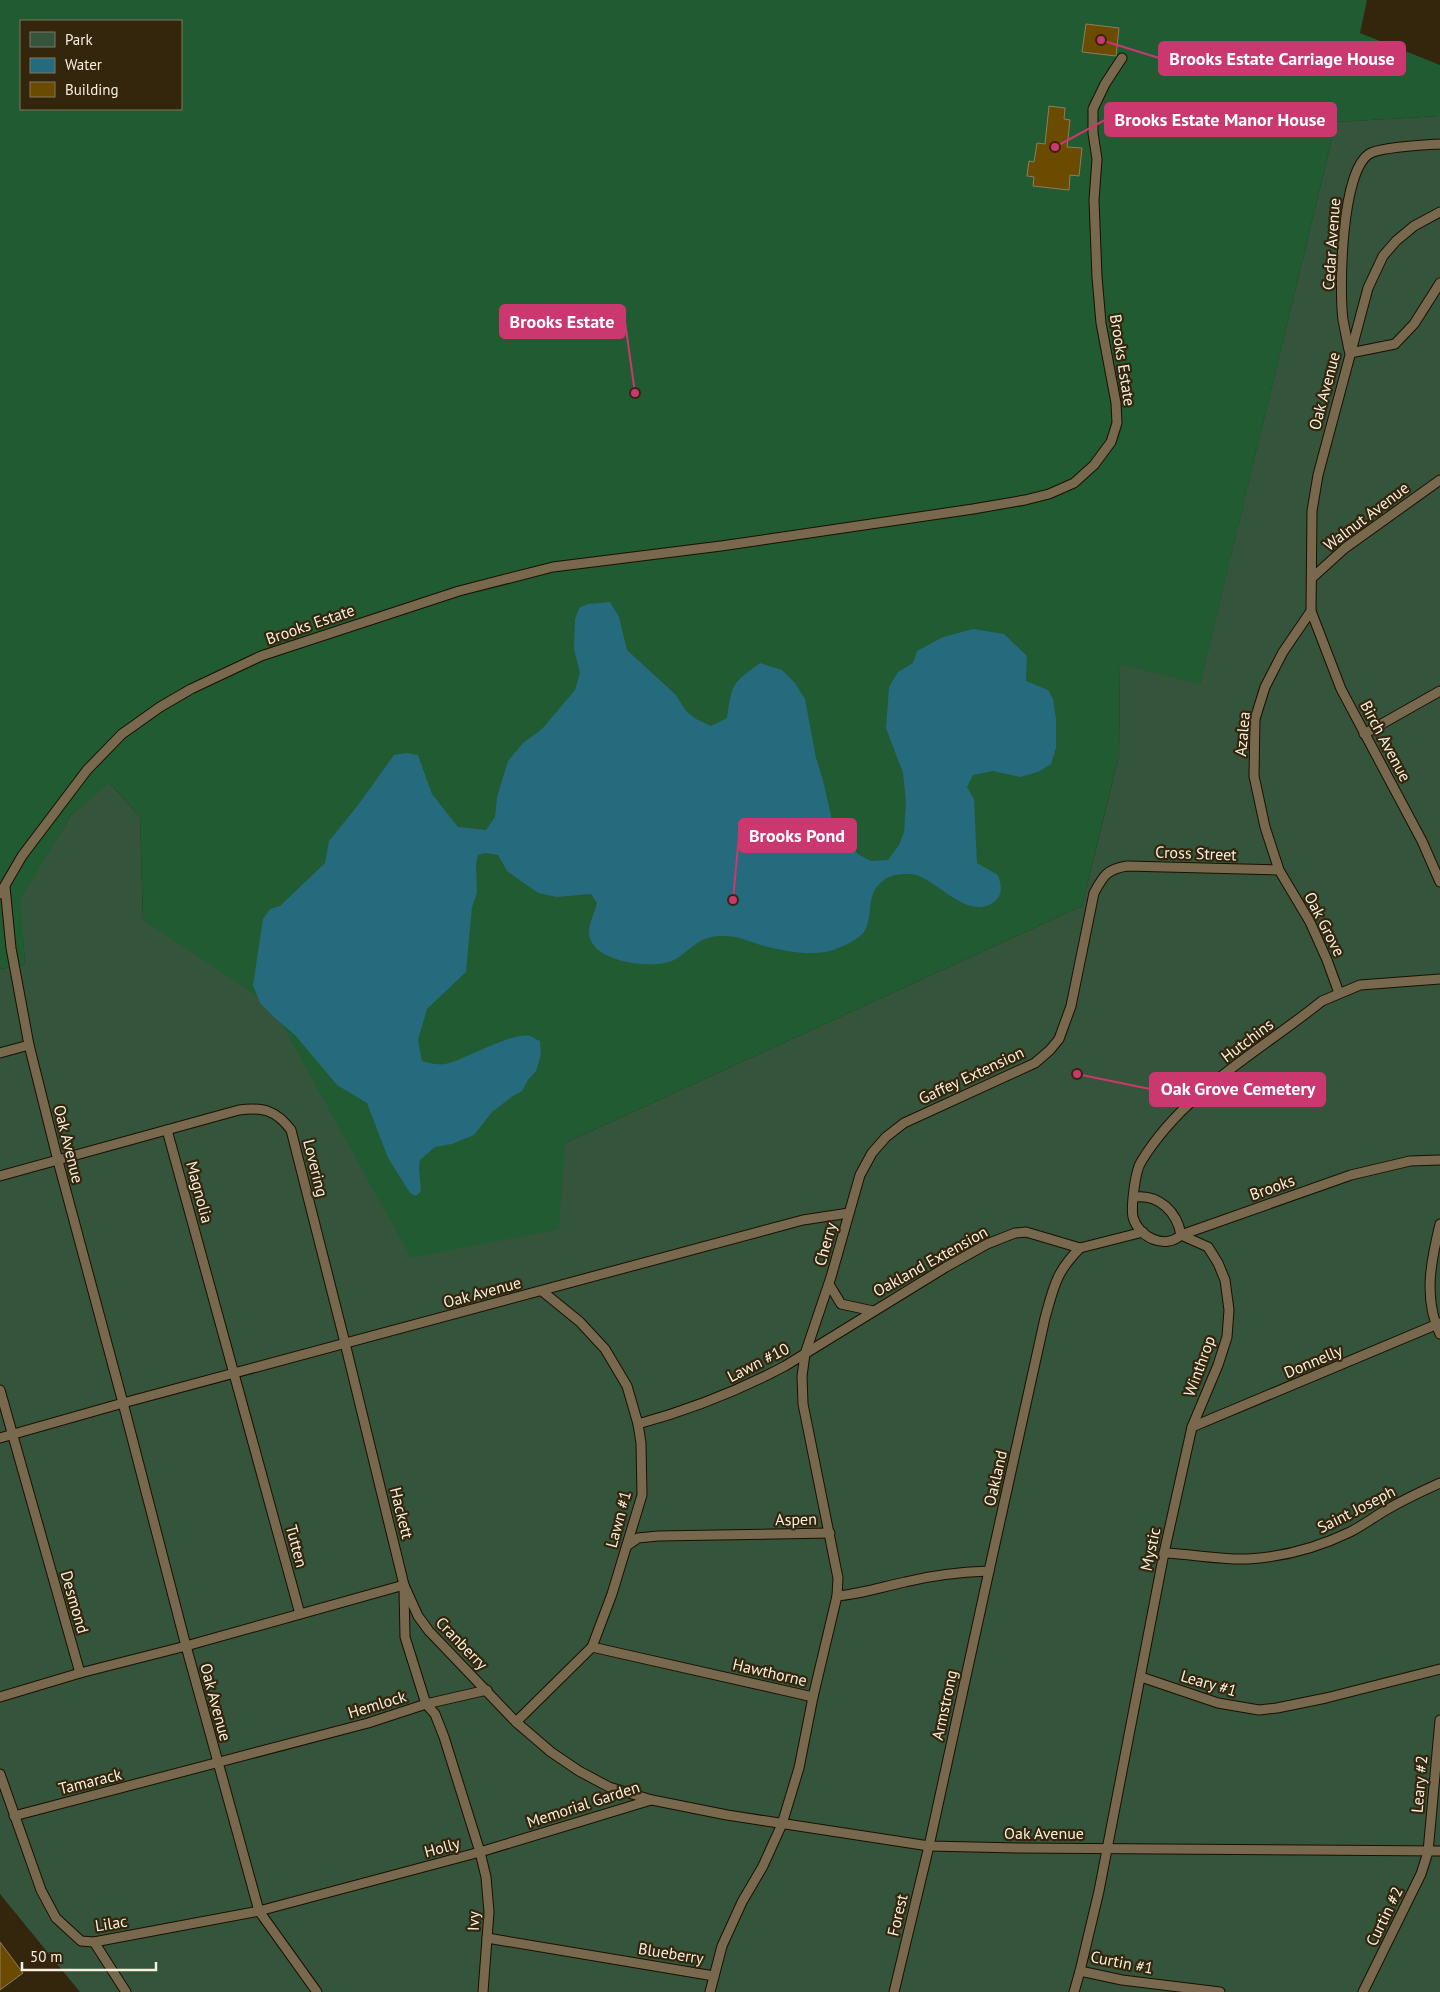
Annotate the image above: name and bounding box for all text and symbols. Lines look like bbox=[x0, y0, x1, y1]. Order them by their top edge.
legend bbox=[20, 20, 182, 110]
text: Park bbox=[65, 30, 93, 49]
callout: Brooks Estate Carriage House bbox=[1159, 42, 1405, 75]
text: Brooks Estate Carriage House bbox=[1169, 47, 1395, 70]
text: Water bbox=[65, 55, 102, 74]
text: Building bbox=[65, 80, 119, 99]
callout: Brooks Estate Manor House bbox=[1105, 103, 1336, 136]
text: Brooks Estate Manor House bbox=[1115, 108, 1325, 131]
street label: Cedar Avenue bbox=[1318, 197, 1344, 291]
callout: Brooks Estate bbox=[500, 305, 625, 338]
text: Brooks Estate bbox=[510, 310, 614, 333]
street label: Brooks Estate bbox=[1106, 313, 1140, 407]
street label: Oak Avenue bbox=[1304, 350, 1344, 432]
street label: Walnut Avenue bbox=[1319, 477, 1413, 555]
street label: Brooks Estate bbox=[263, 599, 357, 649]
street label: Birch Avenue bbox=[1356, 697, 1416, 785]
street label: Azalea bbox=[1230, 711, 1254, 757]
callout: Brooks Pond bbox=[739, 819, 856, 852]
text: Brooks Pond bbox=[749, 824, 845, 847]
street label: Cross Street bbox=[1155, 842, 1238, 864]
street label: Oak Grove bbox=[1300, 888, 1350, 960]
street label: Hutchins bbox=[1217, 1014, 1277, 1066]
street label: Gaffey Extension bbox=[915, 1042, 1027, 1108]
callout: Oak Grove Cemetery bbox=[1150, 1073, 1325, 1106]
text: Oak Grove Cemetery bbox=[1161, 1077, 1316, 1100]
street label: Oak Avenue bbox=[50, 1103, 88, 1185]
street label: Lovering bbox=[299, 1137, 333, 1199]
street label: Magnolia bbox=[182, 1159, 218, 1225]
street label: Brooks bbox=[1247, 1170, 1297, 1204]
street label: Cherry bbox=[809, 1219, 841, 1268]
street label: Oakland Extension bbox=[869, 1221, 991, 1301]
street label: Oak Avenue bbox=[441, 1272, 523, 1312]
street label: Winthrop bbox=[1179, 1333, 1219, 1399]
street label: Lawn #10 bbox=[724, 1338, 793, 1386]
street label: Donnelly bbox=[1281, 1340, 1346, 1382]
street label: Oakland bbox=[979, 1448, 1011, 1508]
street label: Saint Joseph bbox=[1314, 1481, 1398, 1537]
street label: Hackett bbox=[386, 1485, 418, 1541]
street label: Lawn #1 bbox=[601, 1488, 635, 1550]
street label: Aspen bbox=[775, 1509, 817, 1529]
street label: Tutten bbox=[282, 1522, 312, 1570]
street label: Mystic bbox=[1136, 1526, 1164, 1572]
street label: Desmond bbox=[57, 1568, 93, 1636]
street label: Cranberry bbox=[432, 1612, 493, 1674]
street label: Hawthorne bbox=[731, 1654, 809, 1690]
street label: Oak Avenue bbox=[196, 1661, 236, 1743]
street label: Leary #1 bbox=[1179, 1665, 1239, 1701]
street label: Armstrong bbox=[927, 1668, 961, 1742]
street label: Hemlock bbox=[345, 1686, 409, 1722]
street label: Leary #2 bbox=[1407, 1755, 1431, 1813]
street label: Tamarack bbox=[56, 1763, 124, 1798]
street label: Memorial Garden bbox=[524, 1776, 642, 1832]
street label: Oak Avenue bbox=[1004, 1823, 1084, 1843]
street label: Holly bbox=[422, 1833, 463, 1861]
street label: Curtin #2 bbox=[1361, 1883, 1407, 1949]
street label: Forest bbox=[882, 1891, 912, 1938]
street label: Ivy bbox=[463, 1910, 483, 1931]
street label: Lilac bbox=[93, 1911, 129, 1935]
street label: Blueberry bbox=[637, 1938, 706, 1968]
scale bar bbox=[22, 1940, 156, 1972]
street label: Curtin #1 bbox=[1089, 1946, 1155, 1978]
text: 50 m bbox=[30, 1947, 63, 1966]

